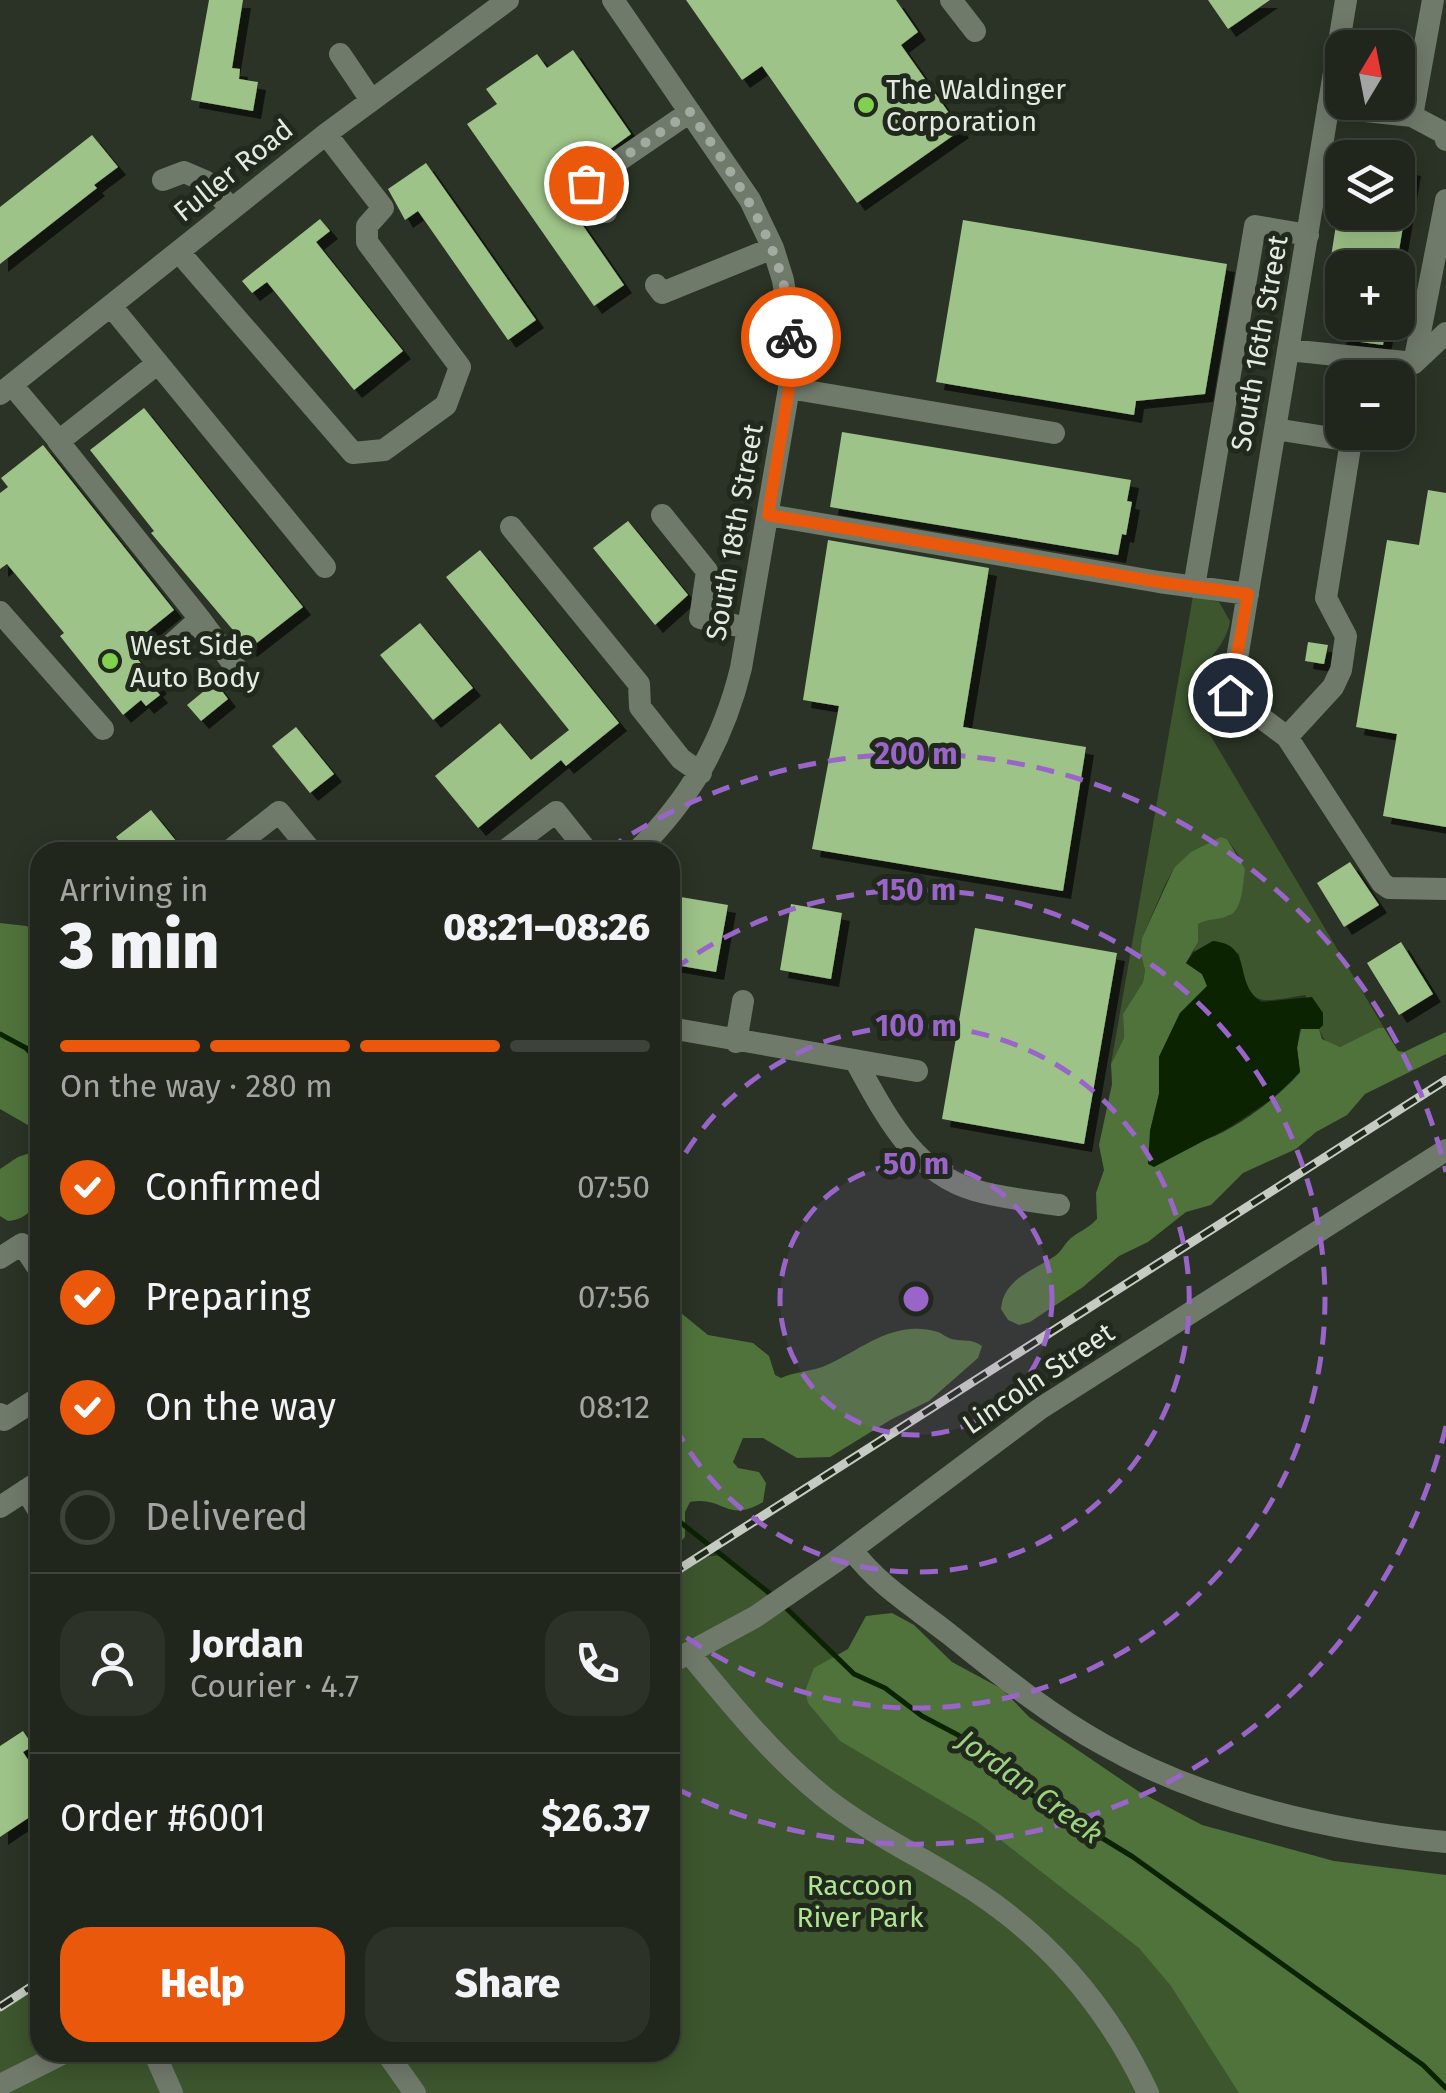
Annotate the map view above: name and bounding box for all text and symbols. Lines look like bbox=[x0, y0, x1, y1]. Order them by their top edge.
north arrow bbox=[1325, 30, 1415, 120]
map controls bbox=[1325, 30, 1415, 450]
place label: The Waldinger Corporation bbox=[886, 73, 1066, 138]
marker: The Waldinger Corporation bbox=[855, 94, 877, 116]
street label: Fuller Road bbox=[167, 112, 299, 228]
button: layers bbox=[1325, 140, 1415, 230]
pin bbox=[544, 141, 629, 226]
icon: bag bbox=[559, 156, 614, 211]
street label: South 16th Street bbox=[1224, 232, 1295, 454]
button: + bbox=[1325, 250, 1415, 340]
courier bbox=[741, 287, 841, 387]
icon: bike bbox=[764, 310, 819, 365]
button: − bbox=[1325, 360, 1415, 450]
street label: South 18th Street bbox=[699, 420, 770, 643]
place label: West Side Auto Body bbox=[130, 629, 260, 694]
marker: West Side Auto Body bbox=[99, 650, 121, 672]
pin bbox=[1188, 653, 1273, 738]
icon: home bbox=[1203, 668, 1258, 723]
text: 200 m bbox=[874, 736, 958, 772]
text: Arriving in bbox=[60, 871, 208, 909]
text: 150 m bbox=[876, 872, 956, 908]
text: 08:21–08:26 bbox=[443, 904, 650, 950]
text: 3 min bbox=[60, 907, 219, 985]
text: 100 m bbox=[875, 1008, 957, 1044]
text: On the way · 280 m bbox=[60, 1067, 333, 1105]
text: 50 m bbox=[883, 1146, 949, 1182]
icon: check bbox=[60, 1160, 115, 1215]
text: Confirmed bbox=[145, 1164, 323, 1210]
text: 07:50 bbox=[577, 1168, 650, 1206]
icon: check bbox=[60, 1270, 115, 1325]
text: Preparing bbox=[145, 1274, 311, 1320]
text: 07:56 bbox=[578, 1278, 650, 1316]
centre of rings bbox=[898, 1281, 934, 1317]
street label: Lincoln Street bbox=[956, 1315, 1121, 1441]
icon: check bbox=[60, 1380, 115, 1435]
text: On the way bbox=[145, 1384, 336, 1430]
text: 08:12 bbox=[578, 1388, 650, 1426]
text: Delivered bbox=[145, 1494, 308, 1540]
button: person bbox=[60, 1611, 165, 1716]
button: phone bbox=[545, 1611, 650, 1716]
text: Jordan bbox=[190, 1621, 304, 1667]
text: Courier · 4.7 bbox=[190, 1667, 359, 1705]
water label: Jordan Creek bbox=[949, 1721, 1110, 1852]
text: Order #6001 bbox=[60, 1795, 266, 1841]
text: $26.37 bbox=[541, 1795, 650, 1841]
park label: Raccoon River Park bbox=[796, 1869, 924, 1934]
button: Help bbox=[60, 1927, 345, 2042]
button: Share bbox=[365, 1927, 650, 2042]

